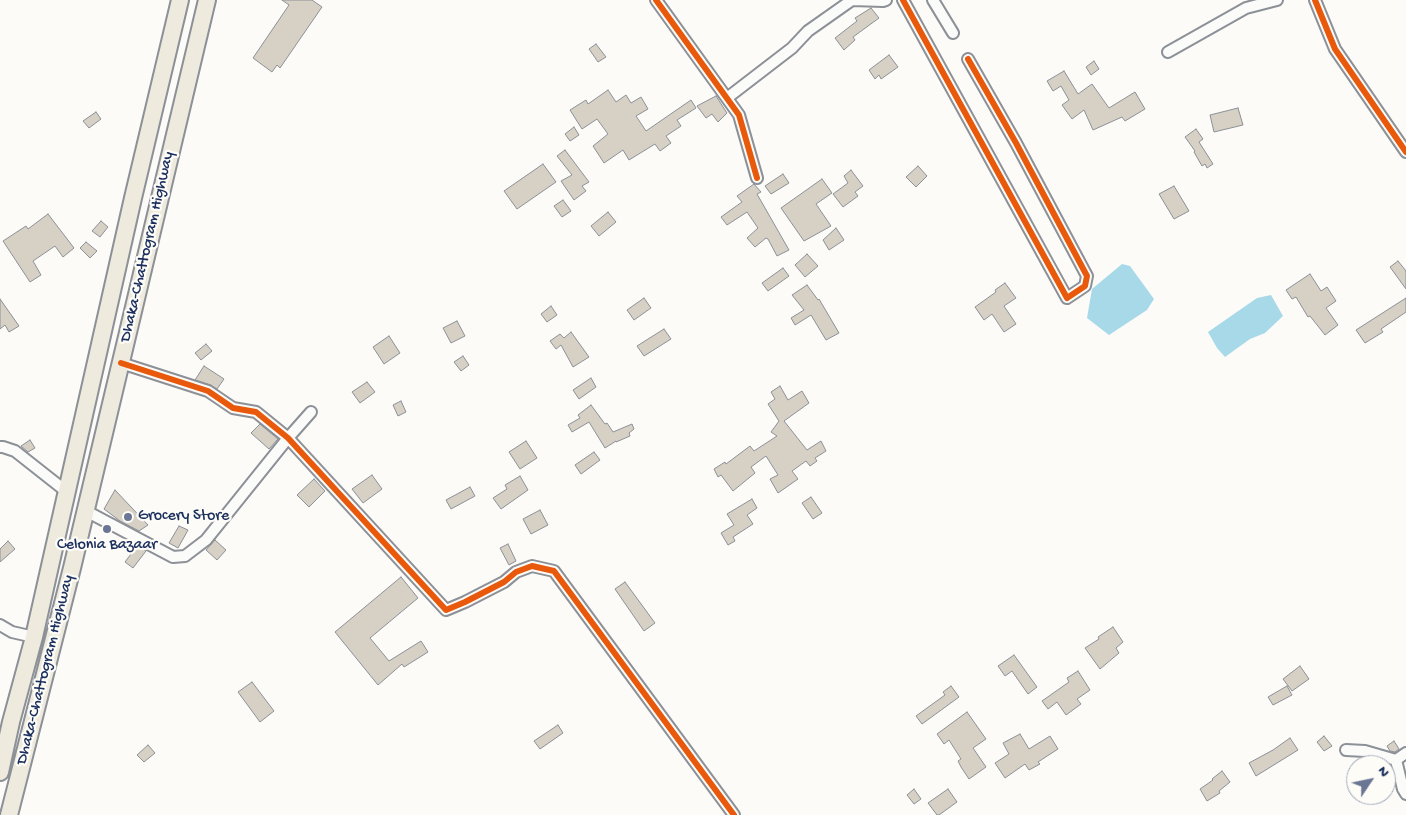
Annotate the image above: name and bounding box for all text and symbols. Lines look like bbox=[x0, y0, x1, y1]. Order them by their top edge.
street label: Dhaka-Chattogram Highway bbox=[117, 150, 179, 344]
place label: Grocery Store bbox=[138, 507, 229, 527]
marker: Grocery Store bbox=[122, 511, 134, 523]
marker: Celonia Bazaar bbox=[101, 523, 113, 535]
place label: Celonia Bazaar bbox=[57, 536, 157, 556]
street label: Dhaka-Chattogram Highway bbox=[13, 573, 79, 767]
north arrow bbox=[1346, 755, 1396, 805]
text: N bbox=[1373, 763, 1393, 780]

